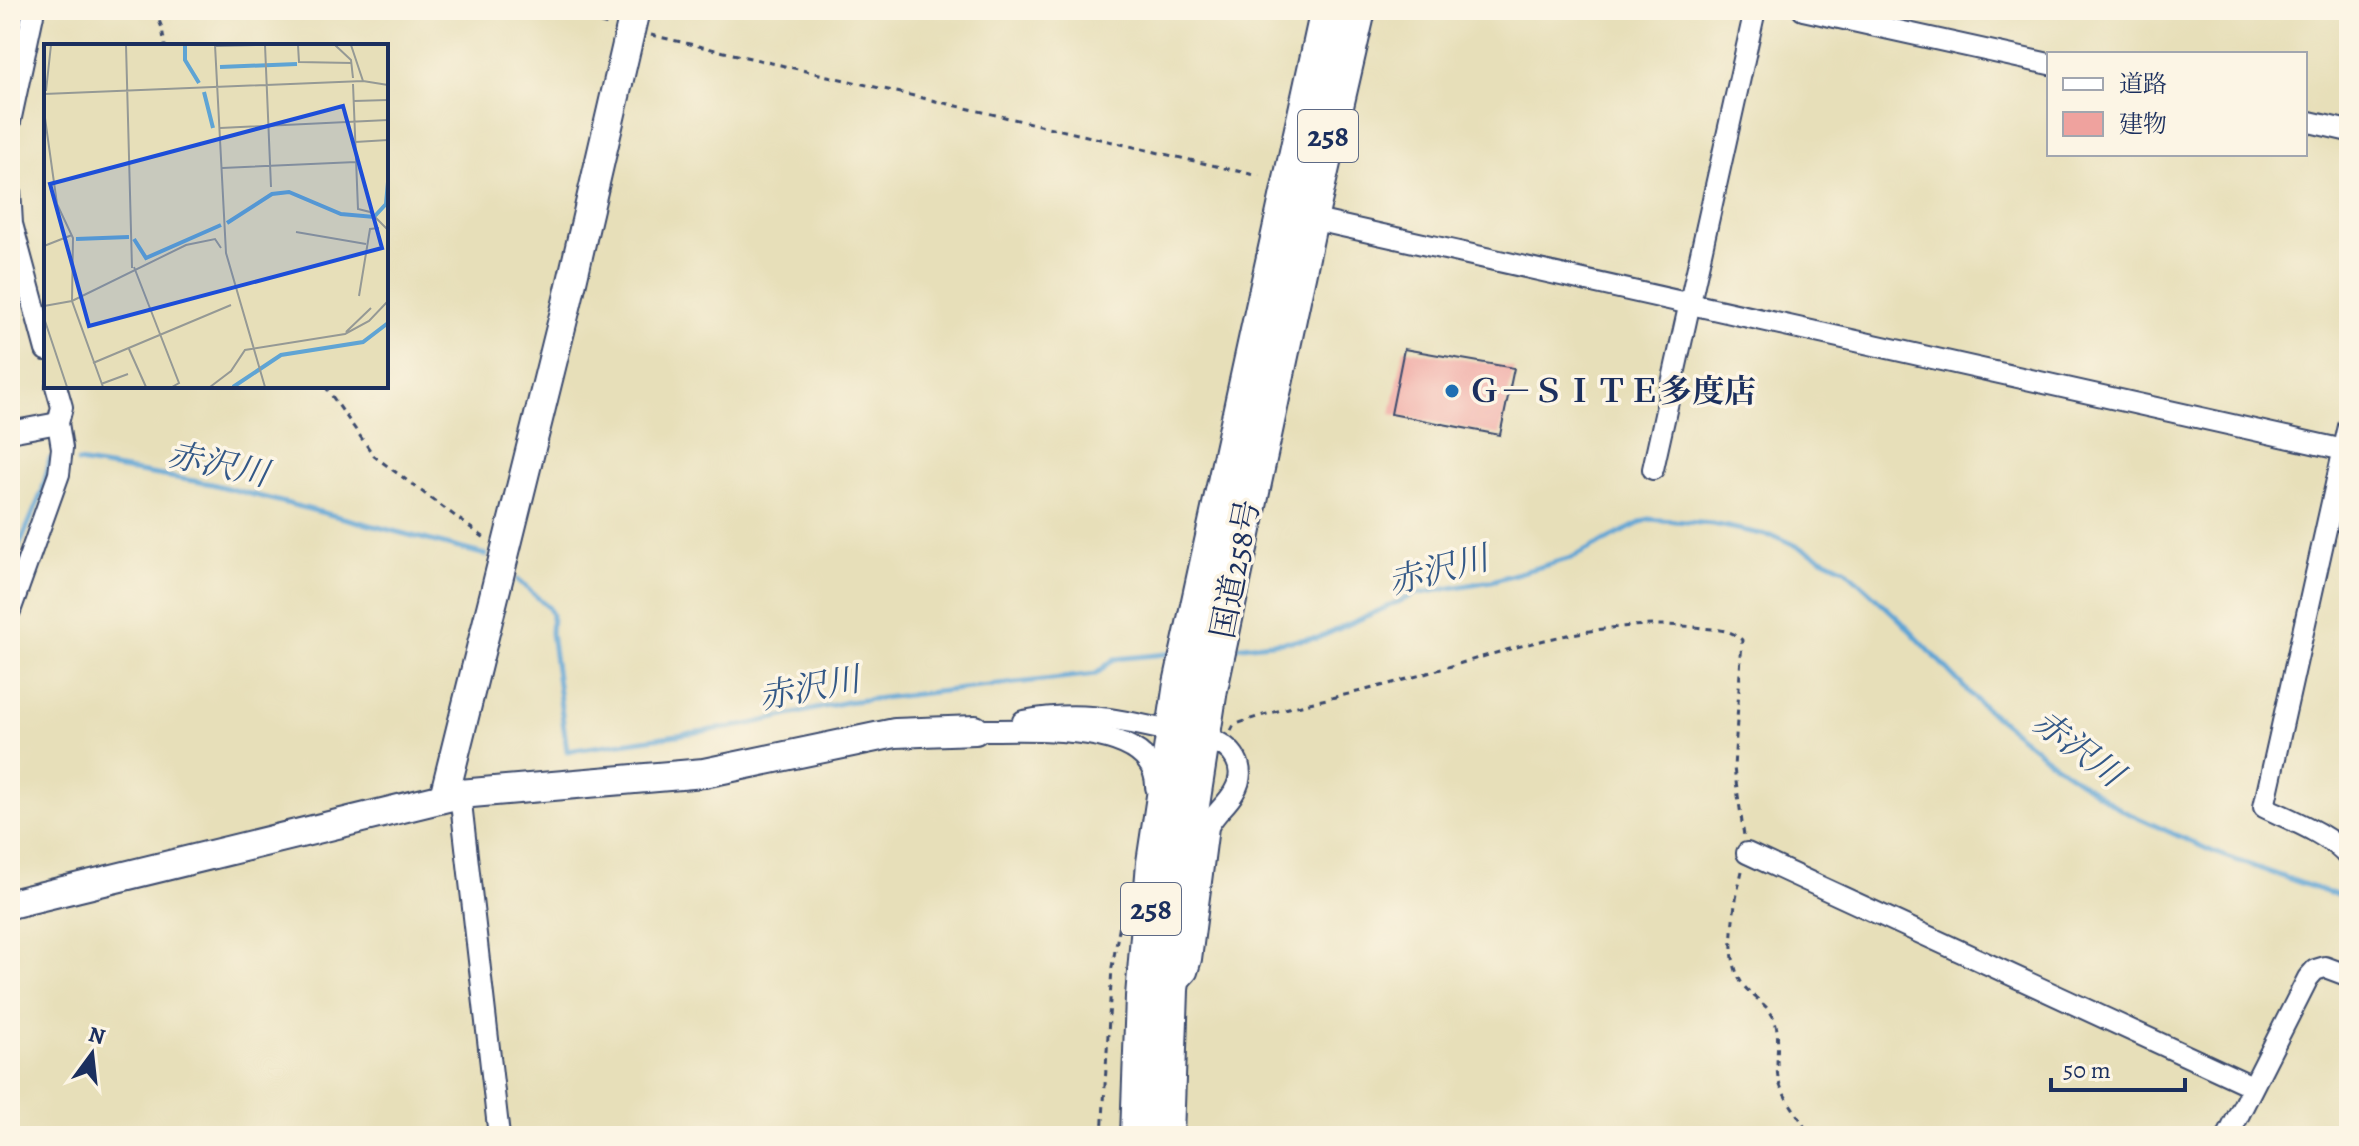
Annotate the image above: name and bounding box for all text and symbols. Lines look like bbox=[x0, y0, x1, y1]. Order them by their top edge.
inset map bbox=[44, 44, 388, 388]
legend bbox=[2047, 52, 2307, 156]
text: 道路 bbox=[2119, 68, 2167, 100]
text: 建物 bbox=[2119, 108, 2167, 140]
road number: 258 bbox=[1298, 110, 1358, 162]
place label: Ｇ－ＳＩＴＥ多度店 bbox=[1468, 369, 1756, 413]
marker: Ｇ－ＳＩＴＥ多度店 bbox=[1443, 382, 1461, 400]
water label: 赤沢川 bbox=[163, 430, 277, 498]
street label: 国道258号 bbox=[1200, 496, 1270, 642]
water label: 赤沢川 bbox=[1383, 533, 1497, 606]
water label: 赤沢川 bbox=[754, 654, 867, 721]
water label: 赤沢川 bbox=[2023, 699, 2136, 800]
road number: 258 bbox=[1121, 883, 1181, 935]
north arrow bbox=[52, 1014, 132, 1094]
text: N bbox=[85, 1019, 109, 1052]
scale bar bbox=[2051, 1042, 2185, 1092]
text: 50 m bbox=[2063, 1054, 2111, 1086]

